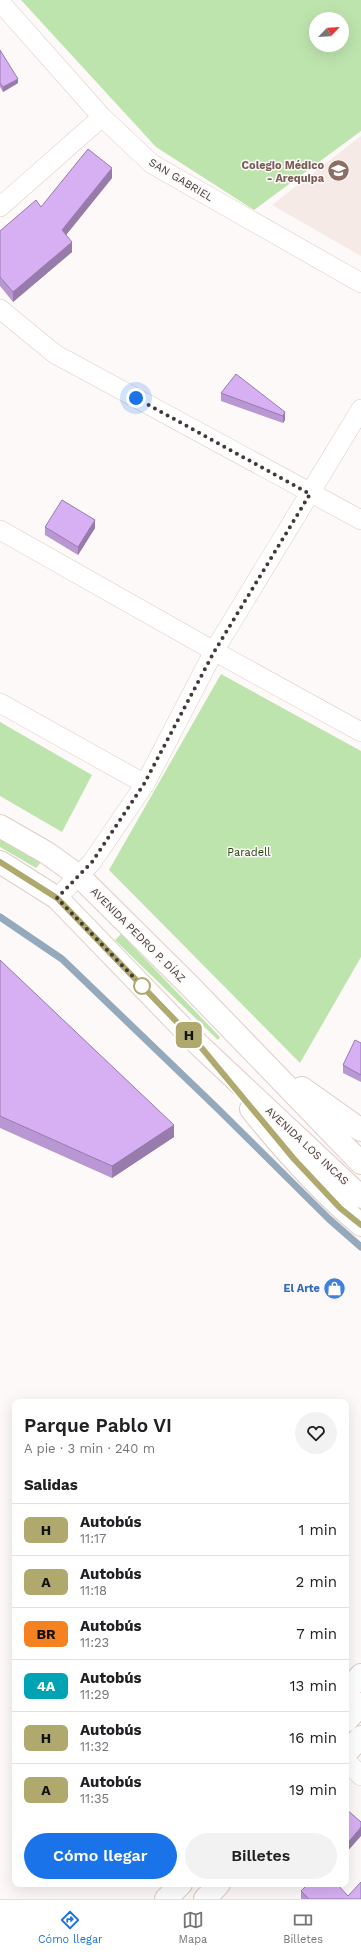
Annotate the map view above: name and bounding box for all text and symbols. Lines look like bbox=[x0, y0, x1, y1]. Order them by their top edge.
north arrow bbox=[309, 12, 349, 52]
map controls bbox=[309, 12, 349, 52]
street label: SAN GABRIEL bbox=[147, 156, 216, 204]
school or university icon: Colegio Médico - Arequipa bbox=[326, 158, 352, 184]
place label: Colegio Médico - Arequipa bbox=[242, 159, 325, 185]
your location bbox=[126, 388, 146, 408]
park label: Paradell bbox=[227, 846, 271, 859]
street label: AVENIDA PEDRO P. DÍAZ bbox=[88, 884, 189, 985]
unlabelled marker bbox=[133, 977, 151, 995]
line badge: H bbox=[176, 1022, 202, 1048]
text: H bbox=[184, 1027, 194, 1043]
street label: AVENIDA LOS INCAS bbox=[263, 1104, 351, 1188]
shop icon: El Arte bbox=[322, 1275, 348, 1301]
place label: El Arte bbox=[283, 1282, 320, 1295]
button: heart bbox=[295, 1412, 337, 1454]
text: Parque Pablo VI bbox=[24, 1414, 172, 1437]
text: A pie · 3 min · 240 m bbox=[24, 1441, 155, 1456]
text: Salidas bbox=[24, 1476, 78, 1494]
text: Autobús bbox=[80, 1513, 142, 1531]
text: 1 min bbox=[298, 1521, 337, 1539]
text: H bbox=[41, 1522, 51, 1538]
text: 11:17 bbox=[80, 1531, 106, 1546]
text: Autobús bbox=[80, 1565, 142, 1583]
text: 2 min bbox=[296, 1573, 337, 1591]
text: A bbox=[41, 1574, 51, 1590]
text: 11:18 bbox=[80, 1583, 107, 1598]
text: Autobús bbox=[80, 1617, 142, 1635]
text: 7 min bbox=[296, 1625, 337, 1643]
text: BR bbox=[36, 1626, 56, 1642]
text: 11:23 bbox=[80, 1635, 109, 1650]
text: Autobús bbox=[80, 1669, 142, 1687]
text: 13 min bbox=[290, 1677, 337, 1695]
text: 4A bbox=[37, 1678, 55, 1694]
text: 11:29 bbox=[80, 1687, 110, 1702]
text: Autobús bbox=[80, 1721, 142, 1739]
text: 16 min bbox=[289, 1729, 337, 1747]
text: H bbox=[41, 1730, 51, 1746]
text: 11:32 bbox=[80, 1739, 109, 1754]
text: Autobús bbox=[80, 1773, 142, 1791]
text: 19 min bbox=[289, 1781, 337, 1799]
text: A bbox=[41, 1782, 51, 1798]
text: 11:35 bbox=[80, 1791, 109, 1806]
button: Cómo llegar bbox=[24, 1833, 177, 1879]
button: Billetes bbox=[185, 1833, 337, 1879]
tab: Cómo llegar bbox=[38, 1909, 103, 1946]
tab: Mapa bbox=[179, 1909, 207, 1946]
tab: Billetes bbox=[283, 1909, 323, 1946]

